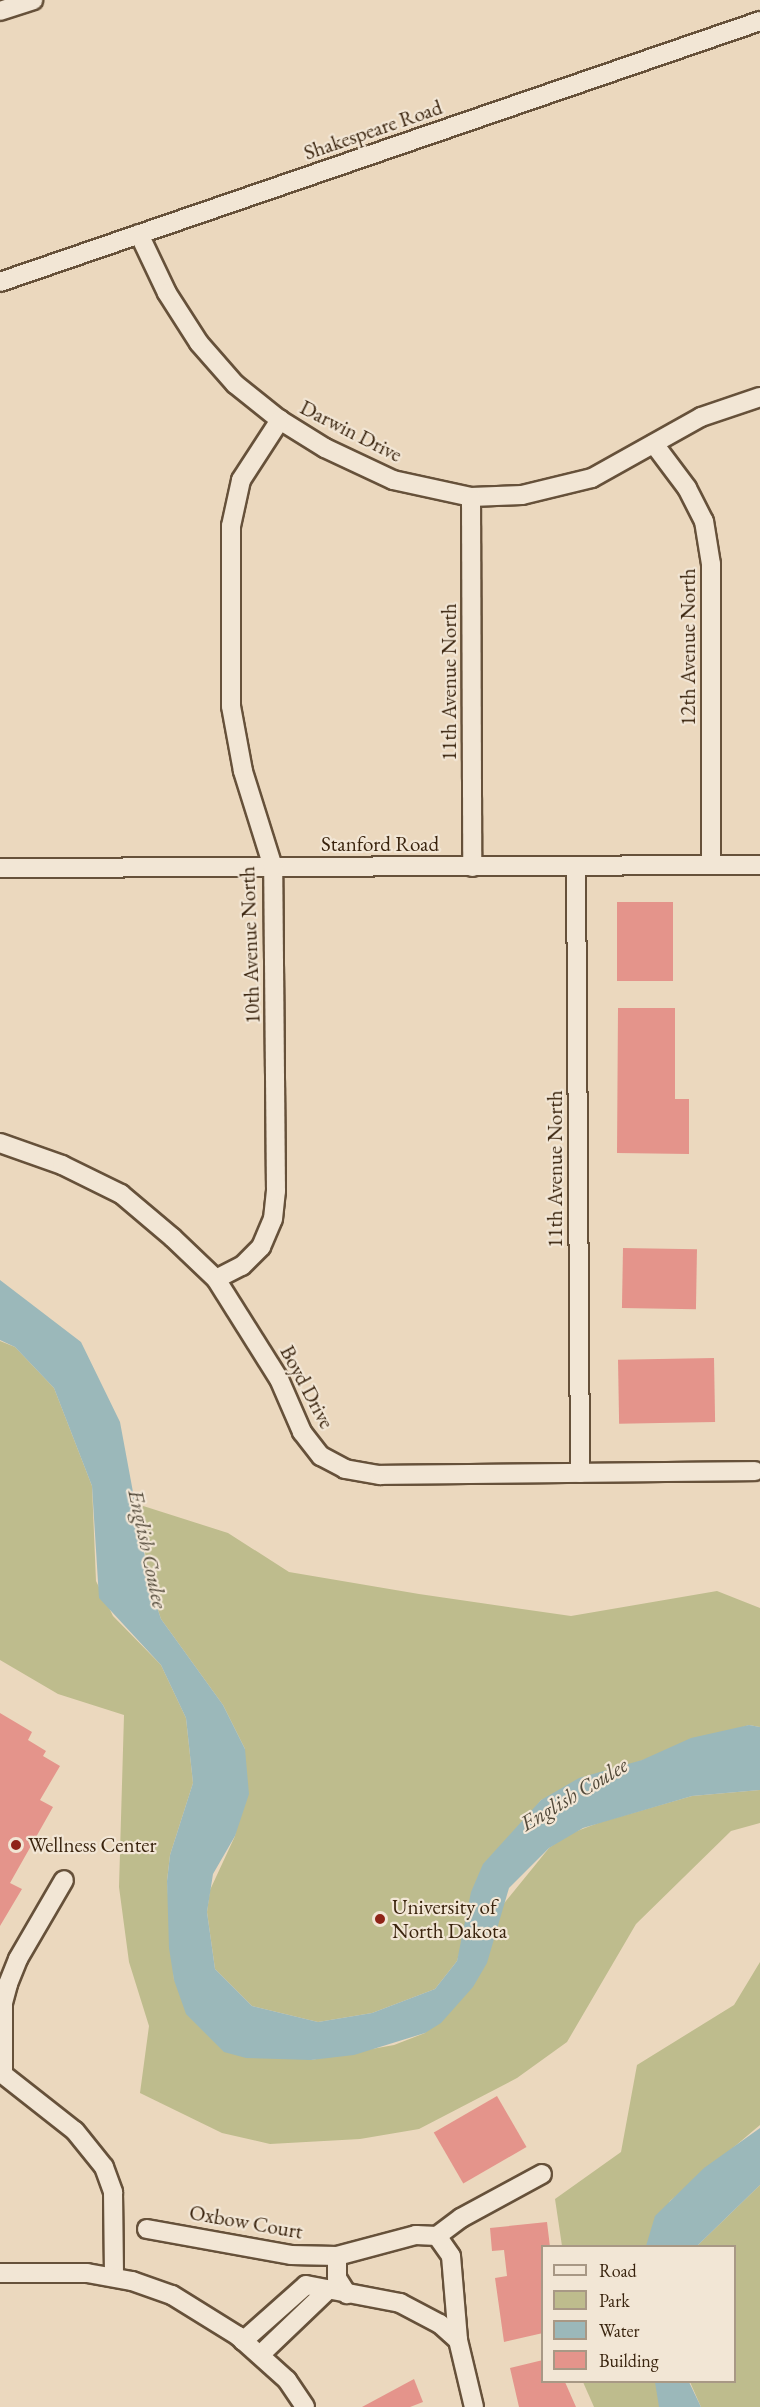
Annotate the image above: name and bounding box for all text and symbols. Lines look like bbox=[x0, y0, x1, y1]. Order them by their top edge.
street label: Shakespeare Road bbox=[301, 95, 445, 165]
street label: Darwin Drive bbox=[296, 395, 406, 467]
street label: 12th Avenue North bbox=[675, 568, 701, 726]
street label: 11th Avenue North bbox=[436, 603, 462, 761]
street label: Stanford Road bbox=[321, 831, 439, 857]
street label: 10th Avenue North bbox=[235, 866, 265, 1024]
street label: 11th Avenue North bbox=[542, 1090, 568, 1248]
street label: Boyd Drive bbox=[275, 1341, 339, 1433]
water label: English Coulee bbox=[123, 1487, 173, 1611]
water label: English Coulee bbox=[515, 1752, 633, 1836]
place label: Wellness Center bbox=[28, 1832, 156, 1858]
marker: Wellness Center bbox=[9, 1838, 23, 1852]
place label: University of North Dakota bbox=[392, 1894, 507, 1944]
marker: University of North Dakota bbox=[373, 1912, 387, 1926]
street label: Oxbow Court bbox=[187, 2200, 305, 2244]
legend bbox=[541, 2245, 736, 2383]
text: Road bbox=[599, 2259, 637, 2282]
text: Park bbox=[599, 2289, 630, 2312]
text: Water bbox=[599, 2319, 640, 2342]
text: Building bbox=[599, 2349, 659, 2372]

